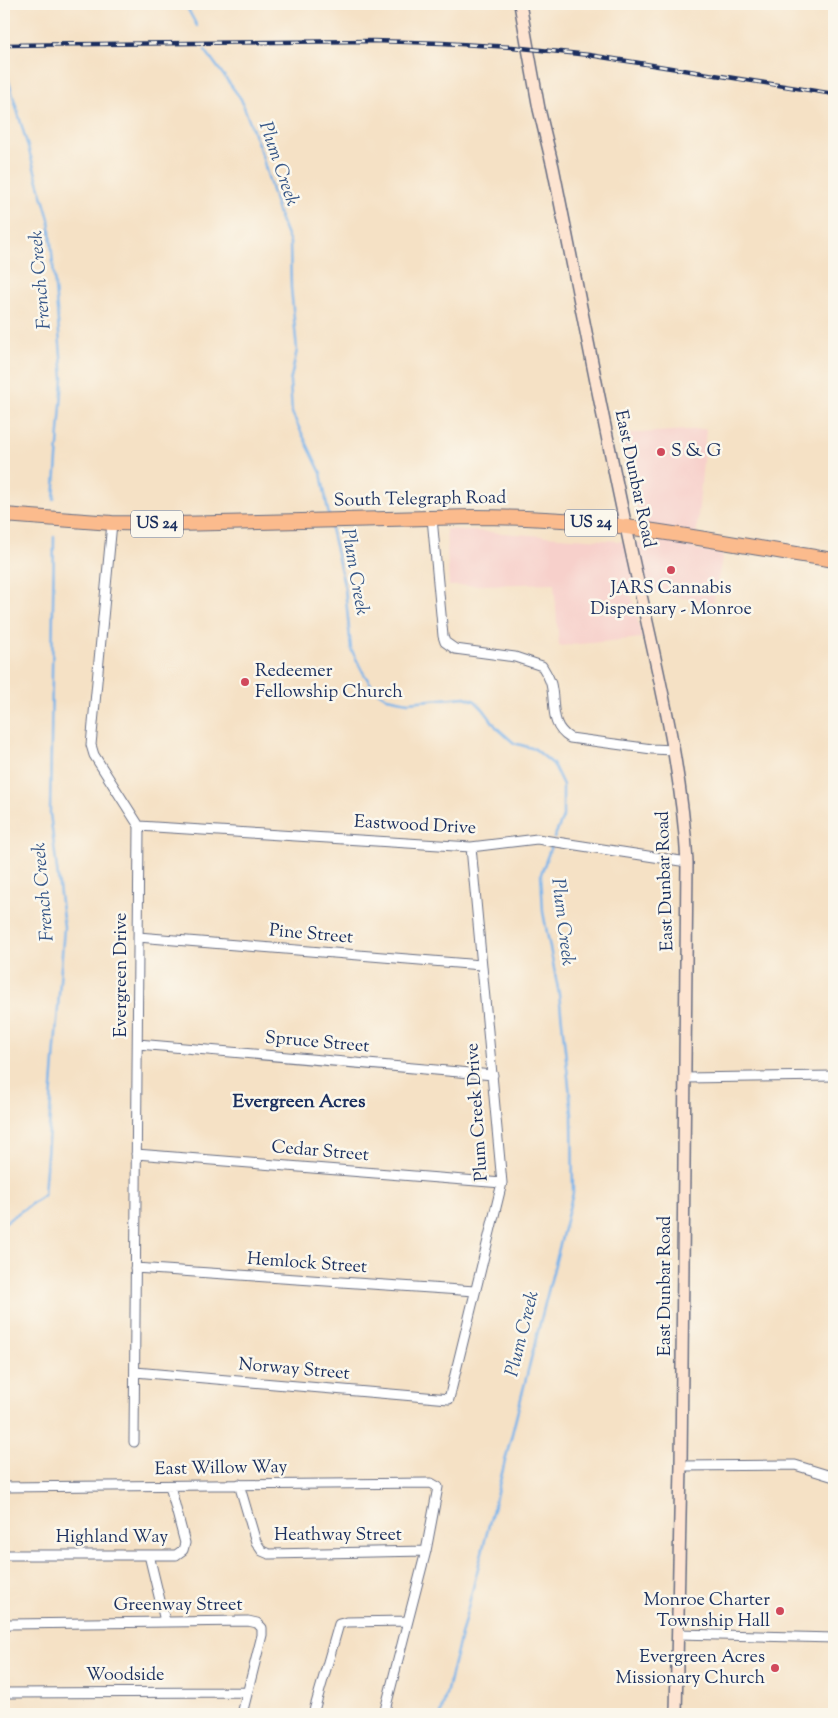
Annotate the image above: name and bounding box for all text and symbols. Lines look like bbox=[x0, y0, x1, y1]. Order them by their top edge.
water label: Plum Creek bbox=[251, 118, 305, 210]
water label: French Creek bbox=[23, 229, 59, 331]
street label: East Dunbar Road bbox=[607, 408, 661, 550]
place label: S & G bbox=[671, 439, 721, 465]
marker: S & G bbox=[655, 446, 667, 458]
street label: South Telegraph Road bbox=[334, 485, 506, 515]
road number: US 24 bbox=[565, 509, 617, 536]
road number: US 24 bbox=[131, 510, 183, 538]
water label: Plum Creek bbox=[333, 527, 375, 618]
marker: JARS Cannabis Dispensary - Monroe bbox=[665, 564, 677, 576]
place label: JARS Cannabis Dispensary - Monroe bbox=[590, 576, 752, 623]
place label: Redeemer Fellowship Church bbox=[255, 659, 403, 706]
marker: Redeemer Fellowship Church bbox=[239, 676, 251, 688]
street label: Eastwood Drive bbox=[353, 810, 477, 842]
street label: East Dunbar Road bbox=[651, 810, 681, 952]
water label: French Creek bbox=[26, 841, 62, 943]
water label: Plum Creek bbox=[543, 877, 581, 968]
street label: Evergreen Drive bbox=[109, 913, 135, 1038]
street label: Pine Street bbox=[268, 918, 354, 952]
street label: Spruce Street bbox=[264, 1025, 370, 1061]
street label: Plum Creek Drive bbox=[460, 1042, 496, 1182]
district label: Evergreen Acres bbox=[233, 1089, 366, 1116]
street label: Cedar Street bbox=[270, 1135, 370, 1169]
street label: East Dunbar Road bbox=[653, 1216, 679, 1356]
street label: Hemlock Street bbox=[246, 1247, 368, 1281]
water label: Plum Creek bbox=[499, 1288, 547, 1380]
street label: Norway Street bbox=[237, 1352, 351, 1388]
street label: East Willow Way bbox=[154, 1455, 288, 1483]
street label: Heathway Street bbox=[274, 1523, 402, 1549]
street label: Highland Way bbox=[56, 1525, 168, 1551]
place label: Monroe Charter Township Hall bbox=[643, 1588, 770, 1635]
street label: Greenway Street bbox=[113, 1593, 243, 1619]
marker: Monroe Charter Township Hall bbox=[774, 1605, 786, 1617]
place label: Evergreen Acres Missionary Church bbox=[615, 1645, 765, 1692]
marker: Evergreen Acres Missionary Church bbox=[769, 1662, 781, 1674]
street label: Woodside bbox=[86, 1663, 164, 1689]

